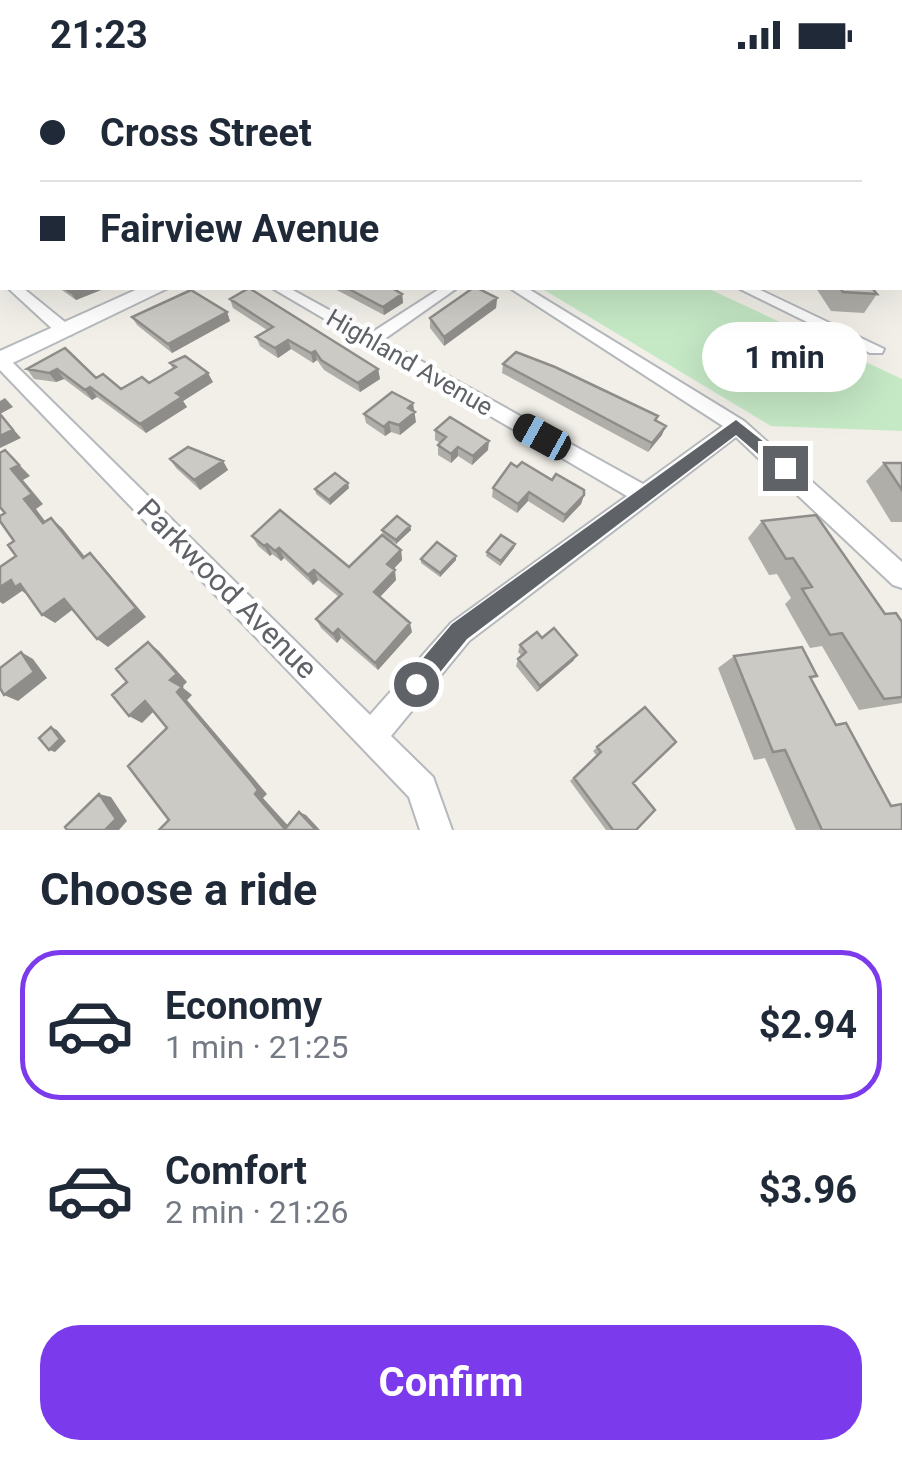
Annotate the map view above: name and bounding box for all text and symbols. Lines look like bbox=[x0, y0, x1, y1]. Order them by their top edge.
text: 21:23 bbox=[50, 13, 148, 57]
text: Cross Street bbox=[100, 111, 312, 155]
text: Fairview Avenue bbox=[100, 207, 379, 251]
street label: Highland Avenue bbox=[321, 303, 498, 422]
callout: 1 min bbox=[702, 323, 868, 393]
text: 1 min bbox=[744, 338, 825, 376]
car bbox=[508, 409, 576, 465]
route end bbox=[763, 446, 808, 491]
street label: Parkwood Avenue bbox=[130, 492, 324, 686]
route start bbox=[394, 662, 439, 707]
text: Choose a ride bbox=[40, 863, 317, 916]
icon: car bbox=[45, 980, 135, 1070]
text: Economy bbox=[165, 984, 322, 1028]
text: $2.94 bbox=[759, 1003, 857, 1047]
text: 1 min · 21:25 bbox=[165, 1028, 348, 1066]
icon: car bbox=[45, 1145, 135, 1235]
text: Comfort bbox=[165, 1149, 307, 1193]
text: $3.96 bbox=[759, 1168, 857, 1212]
text: 2 min · 21:26 bbox=[165, 1193, 348, 1231]
button: Confirm bbox=[40, 1325, 862, 1440]

